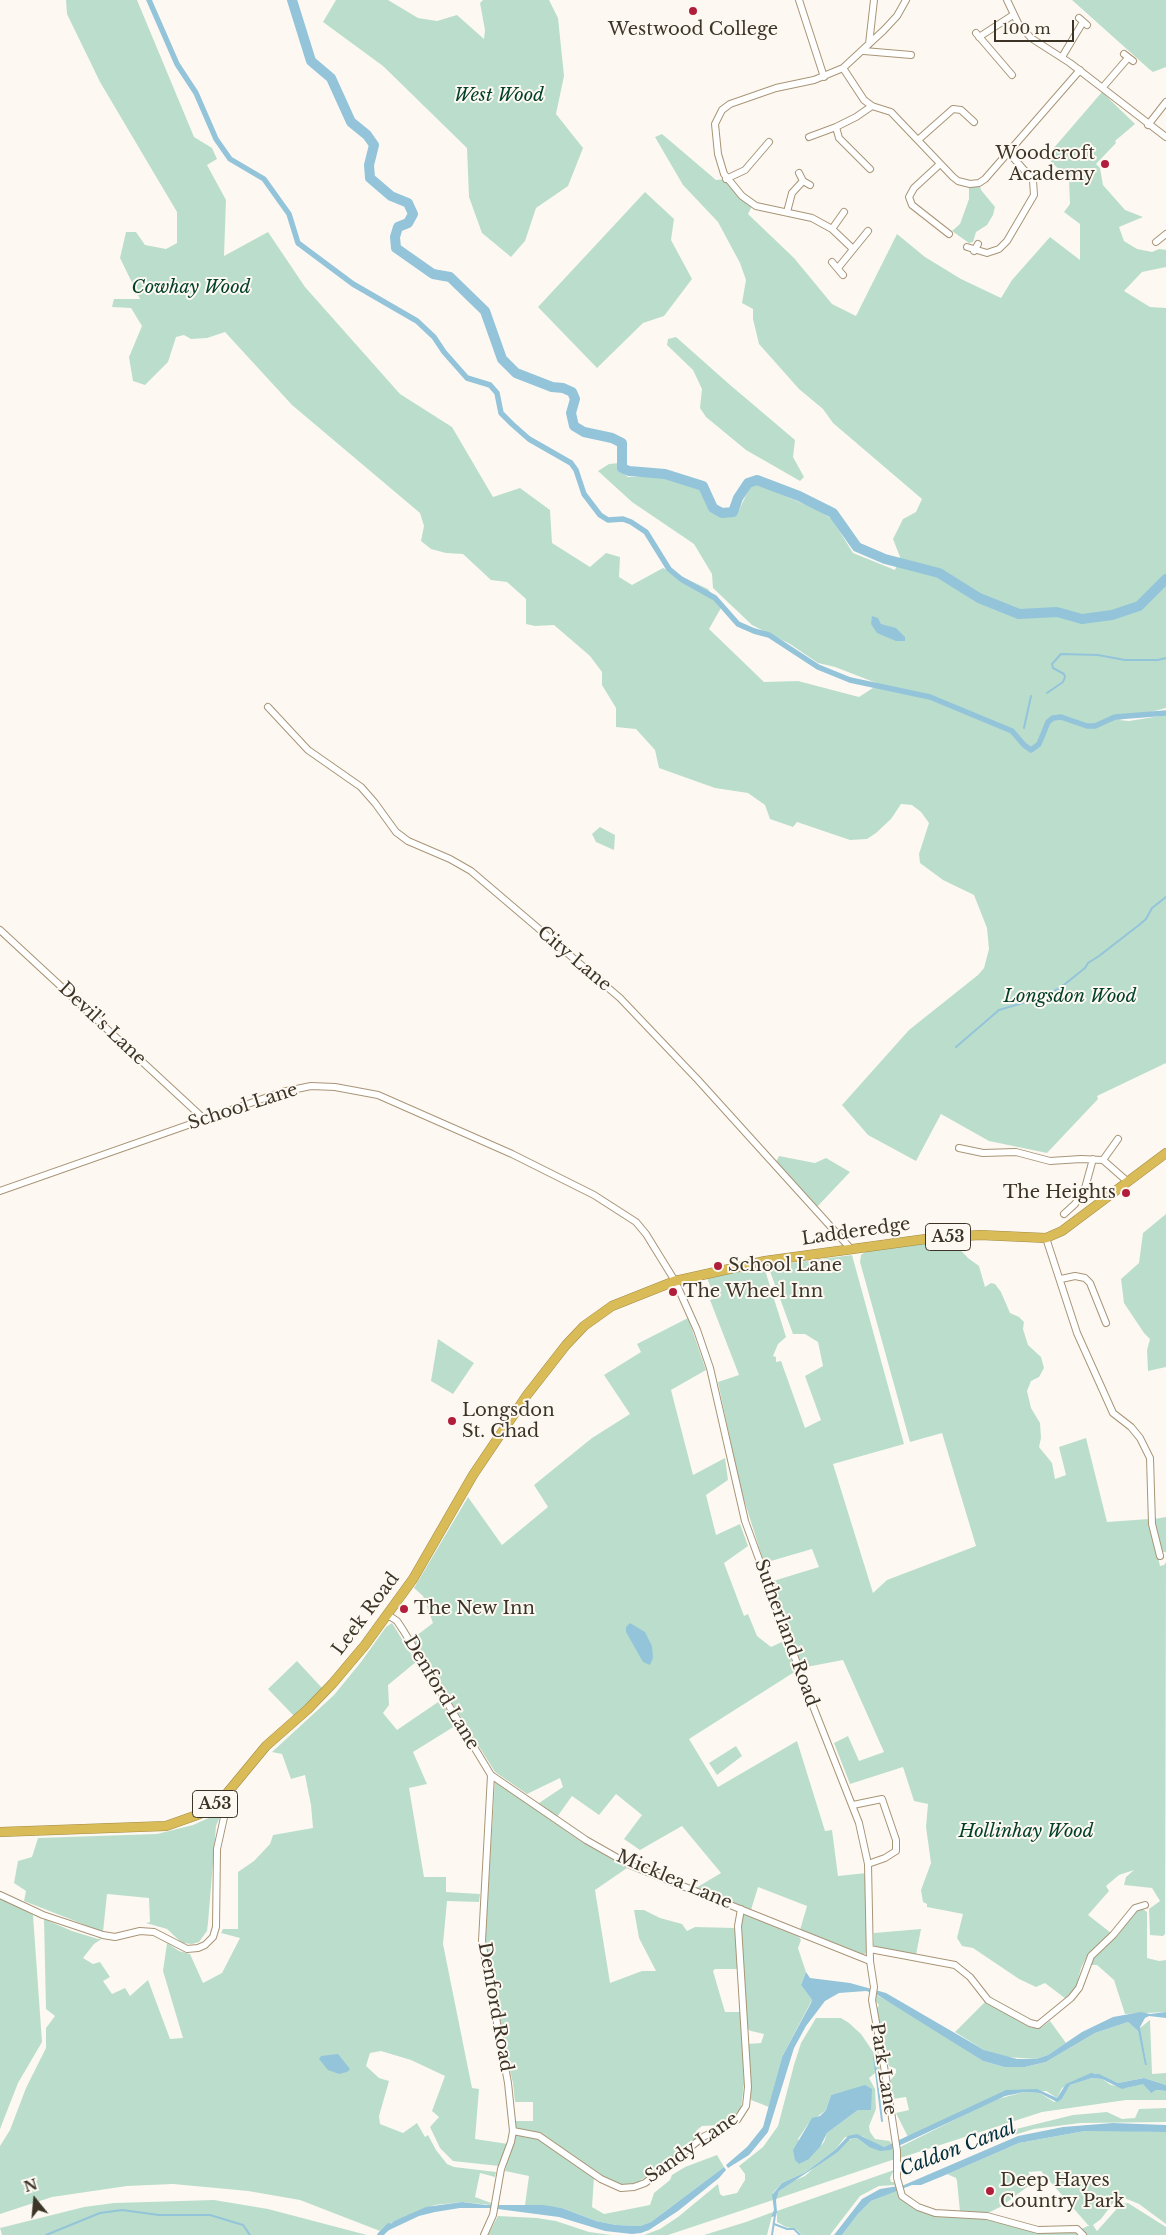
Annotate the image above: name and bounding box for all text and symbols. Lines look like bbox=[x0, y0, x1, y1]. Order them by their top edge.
marker: Westwood College bbox=[687, 5, 699, 17]
scale bar bbox=[996, 10, 1076, 42]
place label: Westwood College bbox=[608, 19, 778, 41]
text: 100 m bbox=[1002, 19, 1051, 38]
park label: West Wood bbox=[454, 85, 544, 107]
place label: Woodcroft Academy bbox=[996, 143, 1095, 186]
marker: Woodcroft Academy bbox=[1099, 158, 1111, 170]
park label: Cowhay Wood bbox=[132, 277, 250, 299]
street label: City Lane bbox=[533, 922, 615, 996]
street label: Devil's Lane bbox=[54, 978, 150, 1070]
park label: Longsdon Wood bbox=[1003, 986, 1137, 1008]
street label: School Lane bbox=[185, 1079, 301, 1135]
place label: The Heights bbox=[1003, 1182, 1116, 1204]
marker: The Heights bbox=[1120, 1187, 1132, 1199]
street label: Ladderedge bbox=[800, 1214, 912, 1250]
road number: A53 bbox=[926, 1224, 970, 1250]
place label: School Lane bbox=[728, 1255, 842, 1277]
marker: School Lane bbox=[712, 1260, 724, 1272]
place label: The Wheel Inn bbox=[683, 1281, 823, 1303]
marker: The Wheel Inn bbox=[667, 1286, 679, 1298]
place label: Longsdon St. Chad bbox=[462, 1400, 555, 1442]
marker: Longsdon St. Chad bbox=[446, 1415, 458, 1427]
street label: Sutherland Road bbox=[749, 1556, 823, 1710]
street label: Leek Road bbox=[328, 1568, 404, 1660]
place label: The New Inn bbox=[414, 1598, 535, 1620]
marker: The New Inn bbox=[398, 1603, 410, 1615]
street label: Denford Lane bbox=[398, 1632, 484, 1754]
road number: A53 bbox=[192, 1790, 238, 1818]
park label: Hollinhay Wood bbox=[959, 1821, 1093, 1843]
street label: Micklea Lane bbox=[613, 1846, 735, 1914]
street label: Denford Road bbox=[473, 1941, 517, 2073]
street label: Park Lane bbox=[865, 2022, 901, 2116]
street label: Sandy Lane bbox=[641, 2108, 743, 2188]
water label: Caldon Canal bbox=[897, 2116, 1019, 2182]
place label: Deep Hayes Country Park bbox=[1000, 2170, 1125, 2212]
north arrow bbox=[10, 2175, 60, 2225]
text: N bbox=[22, 2175, 40, 2196]
marker: Deep Hayes Country Park bbox=[984, 2185, 996, 2197]

